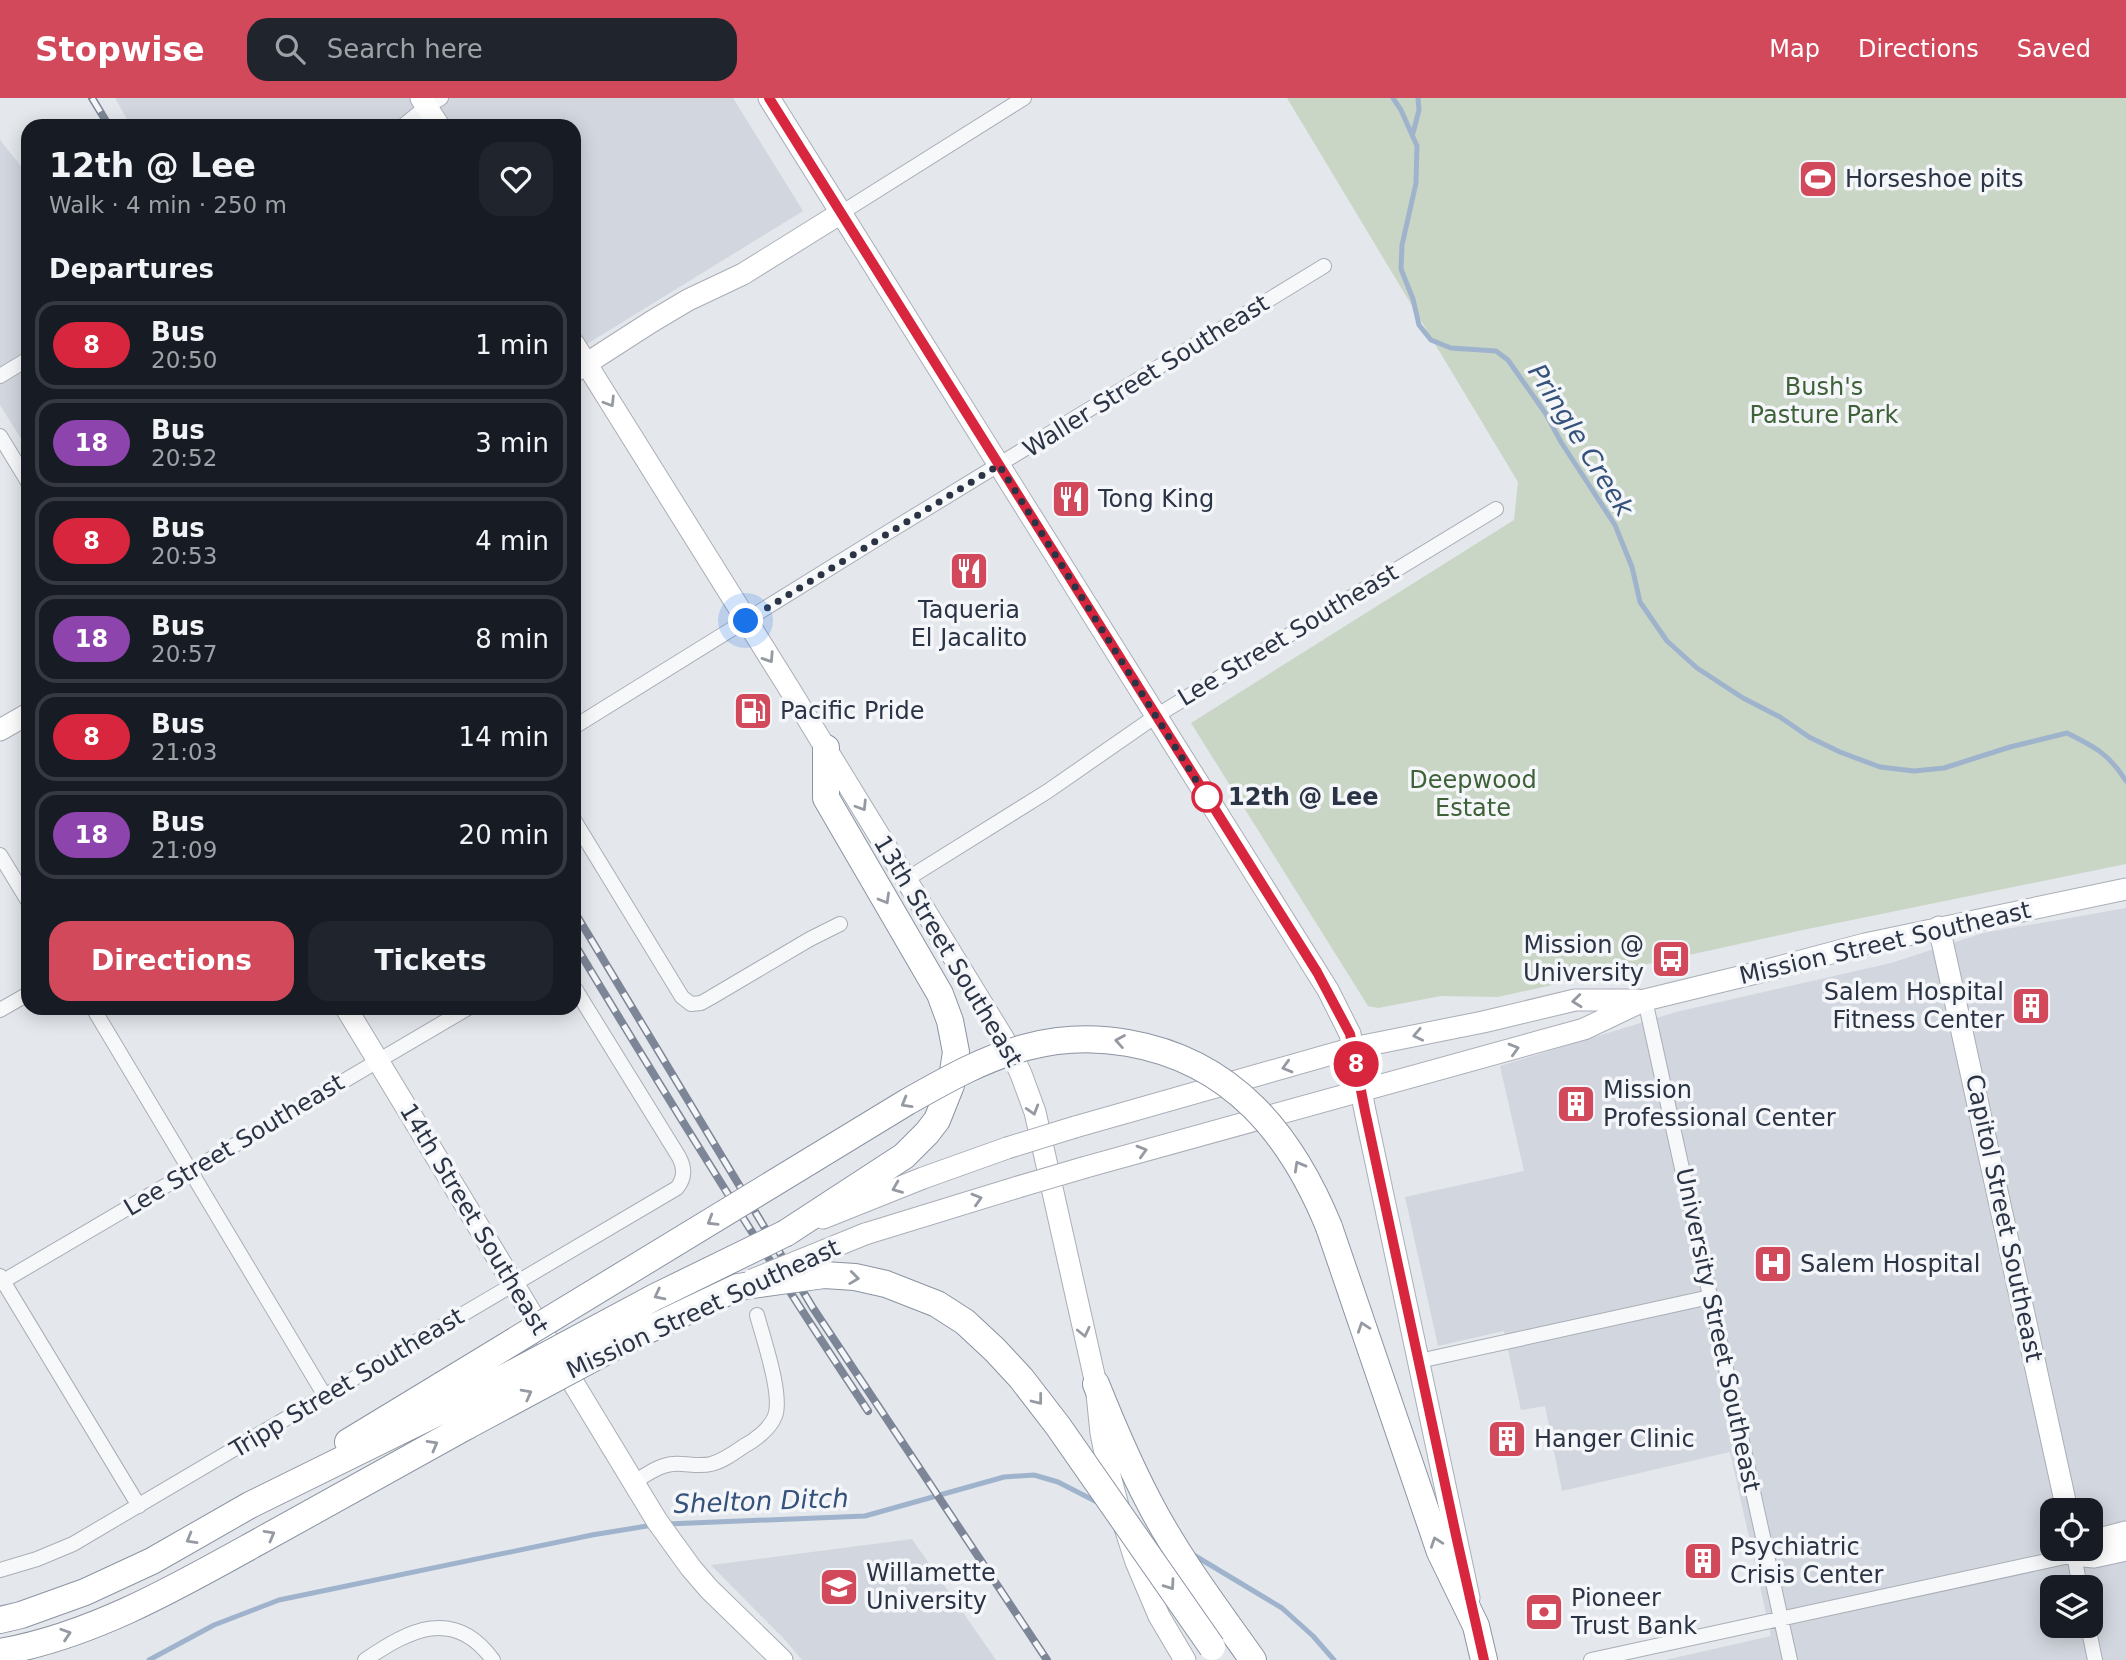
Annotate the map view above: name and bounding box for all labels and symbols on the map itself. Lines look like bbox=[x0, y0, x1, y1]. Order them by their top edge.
sports icon: Horseshoe pits bbox=[1797, 158, 1839, 200]
place label: Horseshoe pits bbox=[1845, 165, 2023, 193]
street label: Waller Street Southeast bbox=[1018, 289, 1274, 463]
water label: Pringle Creek bbox=[1522, 358, 1640, 523]
park label: Bush's Pasture Park bbox=[1750, 373, 1899, 429]
one-way arrow bbox=[601, 395, 614, 408]
restaurant icon: Tong King bbox=[1050, 478, 1092, 520]
place label: Tong King bbox=[1097, 485, 1214, 513]
restaurant icon: Taqueria El Jacalito bbox=[948, 550, 990, 592]
street label: Lee Street Southeast bbox=[1173, 558, 1403, 712]
place label: Taqueria El Jacalito bbox=[911, 596, 1027, 652]
your location bbox=[728, 603, 763, 638]
one-way arrow bbox=[761, 650, 774, 663]
fuel station icon: Pacific Pride bbox=[732, 690, 774, 732]
place label: Pacific Pride bbox=[780, 697, 925, 725]
park label: Deepwood Estate bbox=[1409, 766, 1537, 822]
marker: 12th @ Lee bbox=[1192, 782, 1222, 812]
place label: 12th @ Lee bbox=[1228, 783, 1379, 811]
one-way arrow bbox=[853, 799, 866, 812]
street label: 13th Street Southeast bbox=[868, 830, 1028, 1072]
one-way arrow bbox=[877, 892, 890, 904]
street label: Mission Street Southeast bbox=[1737, 896, 2033, 990]
place label: Mission @ University bbox=[1523, 931, 1644, 987]
bus stop icon: Mission @ University bbox=[1650, 938, 1692, 980]
place label: Salem Hospital Fitness Center bbox=[1824, 978, 2004, 1034]
building icon: Salem Hospital Fitness Center bbox=[2010, 985, 2052, 1027]
one-way arrow bbox=[1571, 993, 1582, 1008]
one-way arrow bbox=[1412, 1027, 1424, 1042]
one-way arrow bbox=[1114, 1034, 1126, 1049]
line badge: 8 bbox=[1333, 1041, 1379, 1087]
one-way arrow bbox=[1508, 1043, 1520, 1057]
one-way arrow bbox=[1281, 1058, 1293, 1073]
street label: Lee Street Southeast bbox=[119, 1068, 349, 1222]
street label: Capitol Street Southeast bbox=[1960, 1072, 2048, 1364]
place label: Mission Professional Center bbox=[1603, 1076, 1836, 1132]
building icon: Mission Professional Center bbox=[1555, 1083, 1597, 1125]
one-way arrow bbox=[900, 1095, 913, 1108]
street label: 14th Street Southeast bbox=[394, 1098, 554, 1340]
one-way arrow bbox=[1025, 1104, 1040, 1116]
one-way arrow bbox=[1136, 1145, 1148, 1159]
one-way arrow bbox=[1294, 1161, 1307, 1173]
street label: University Street Southeast bbox=[1670, 1166, 1766, 1494]
one-way arrow bbox=[892, 1180, 904, 1194]
one-way arrow bbox=[971, 1193, 983, 1208]
one-way arrow bbox=[706, 1213, 719, 1226]
street label: Mission Street Southeast bbox=[562, 1233, 844, 1385]
hospital icon: Salem Hospital bbox=[1752, 1243, 1794, 1285]
place label: Salem Hospital bbox=[1800, 1250, 1980, 1278]
one-way arrow bbox=[848, 1270, 860, 1285]
one-way arrow bbox=[654, 1286, 666, 1300]
street label: Tripp Street Southeast bbox=[224, 1302, 469, 1464]
one-way arrow bbox=[1357, 1321, 1371, 1334]
one-way arrow bbox=[1076, 1326, 1090, 1338]
one-way arrow bbox=[520, 1389, 533, 1402]
one-way arrow bbox=[1030, 1392, 1042, 1404]
building icon: Hanger Clinic bbox=[1486, 1418, 1528, 1460]
place label: Hanger Clinic bbox=[1534, 1425, 1695, 1453]
one-way arrow bbox=[426, 1440, 438, 1453]
water label: Shelton Ditch bbox=[673, 1483, 849, 1519]
one-way arrow bbox=[263, 1530, 276, 1543]
one-way arrow bbox=[186, 1531, 199, 1544]
place label: Psychiatric Crisis Center bbox=[1730, 1533, 1884, 1589]
one-way arrow bbox=[1430, 1537, 1444, 1549]
building icon: Psychiatric Crisis Center bbox=[1682, 1540, 1724, 1582]
place label: Willamette University bbox=[866, 1559, 996, 1615]
school or university icon: Willamette University bbox=[818, 1566, 860, 1608]
one-way arrow bbox=[1162, 1577, 1174, 1590]
place label: Pioneer Trust Bank bbox=[1570, 1584, 1697, 1640]
bank icon: Pioneer Trust Bank bbox=[1523, 1591, 1565, 1633]
one-way arrow bbox=[59, 1628, 71, 1642]

